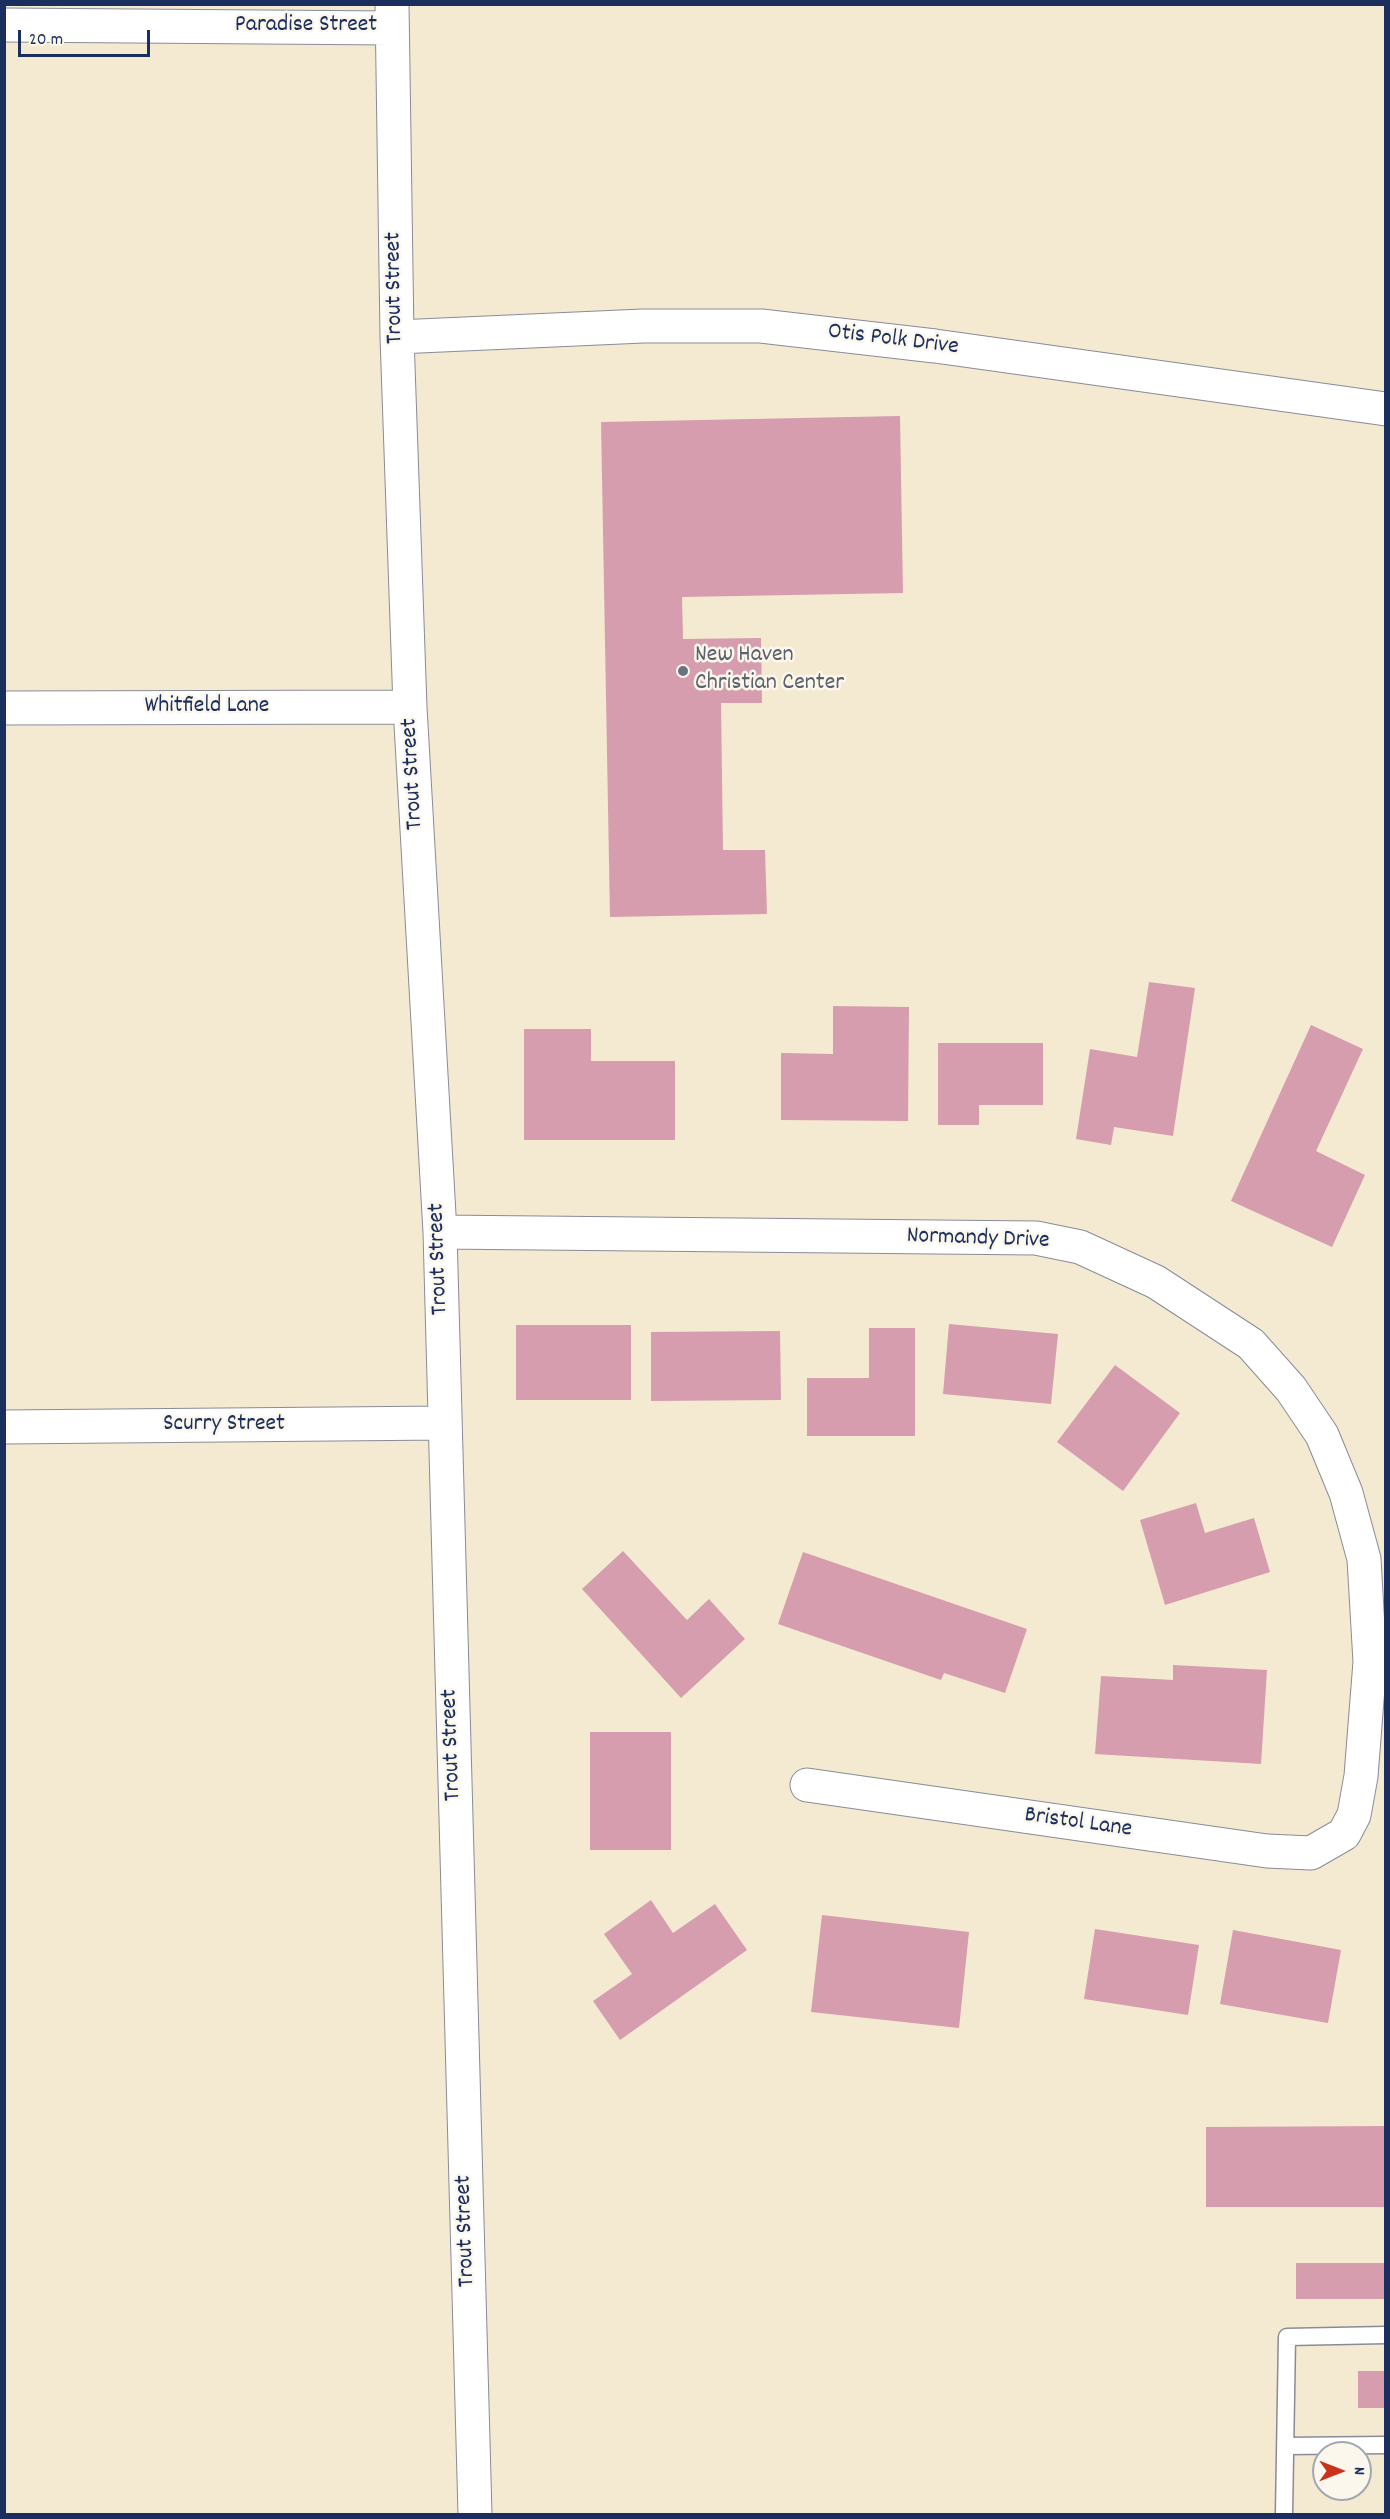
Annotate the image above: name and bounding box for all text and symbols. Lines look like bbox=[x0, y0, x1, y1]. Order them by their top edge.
street label: Paradise Street bbox=[235, 13, 377, 41]
scale bar bbox=[21, 18, 153, 56]
text: 20 m bbox=[29, 28, 63, 53]
street label: Trout Street bbox=[381, 232, 411, 344]
street label: Otis Polk Drive bbox=[826, 319, 960, 363]
place label: New Haven Christian Center bbox=[695, 643, 844, 699]
marker: New Haven Christian Center bbox=[676, 664, 690, 678]
street label: Whitfield Lane bbox=[145, 694, 269, 722]
street label: Trout Street bbox=[397, 717, 431, 831]
street label: Trout Street bbox=[424, 1202, 456, 1316]
street label: Normandy Drive bbox=[906, 1223, 1050, 1257]
street label: Scurry Street bbox=[163, 1412, 285, 1440]
street label: Trout Street bbox=[437, 1688, 469, 1802]
street label: Bristol Lane bbox=[1022, 1802, 1134, 1846]
street label: Trout Street bbox=[451, 2174, 483, 2288]
north arrow bbox=[1312, 2441, 1372, 2501]
text: N bbox=[1347, 2467, 1370, 2475]

